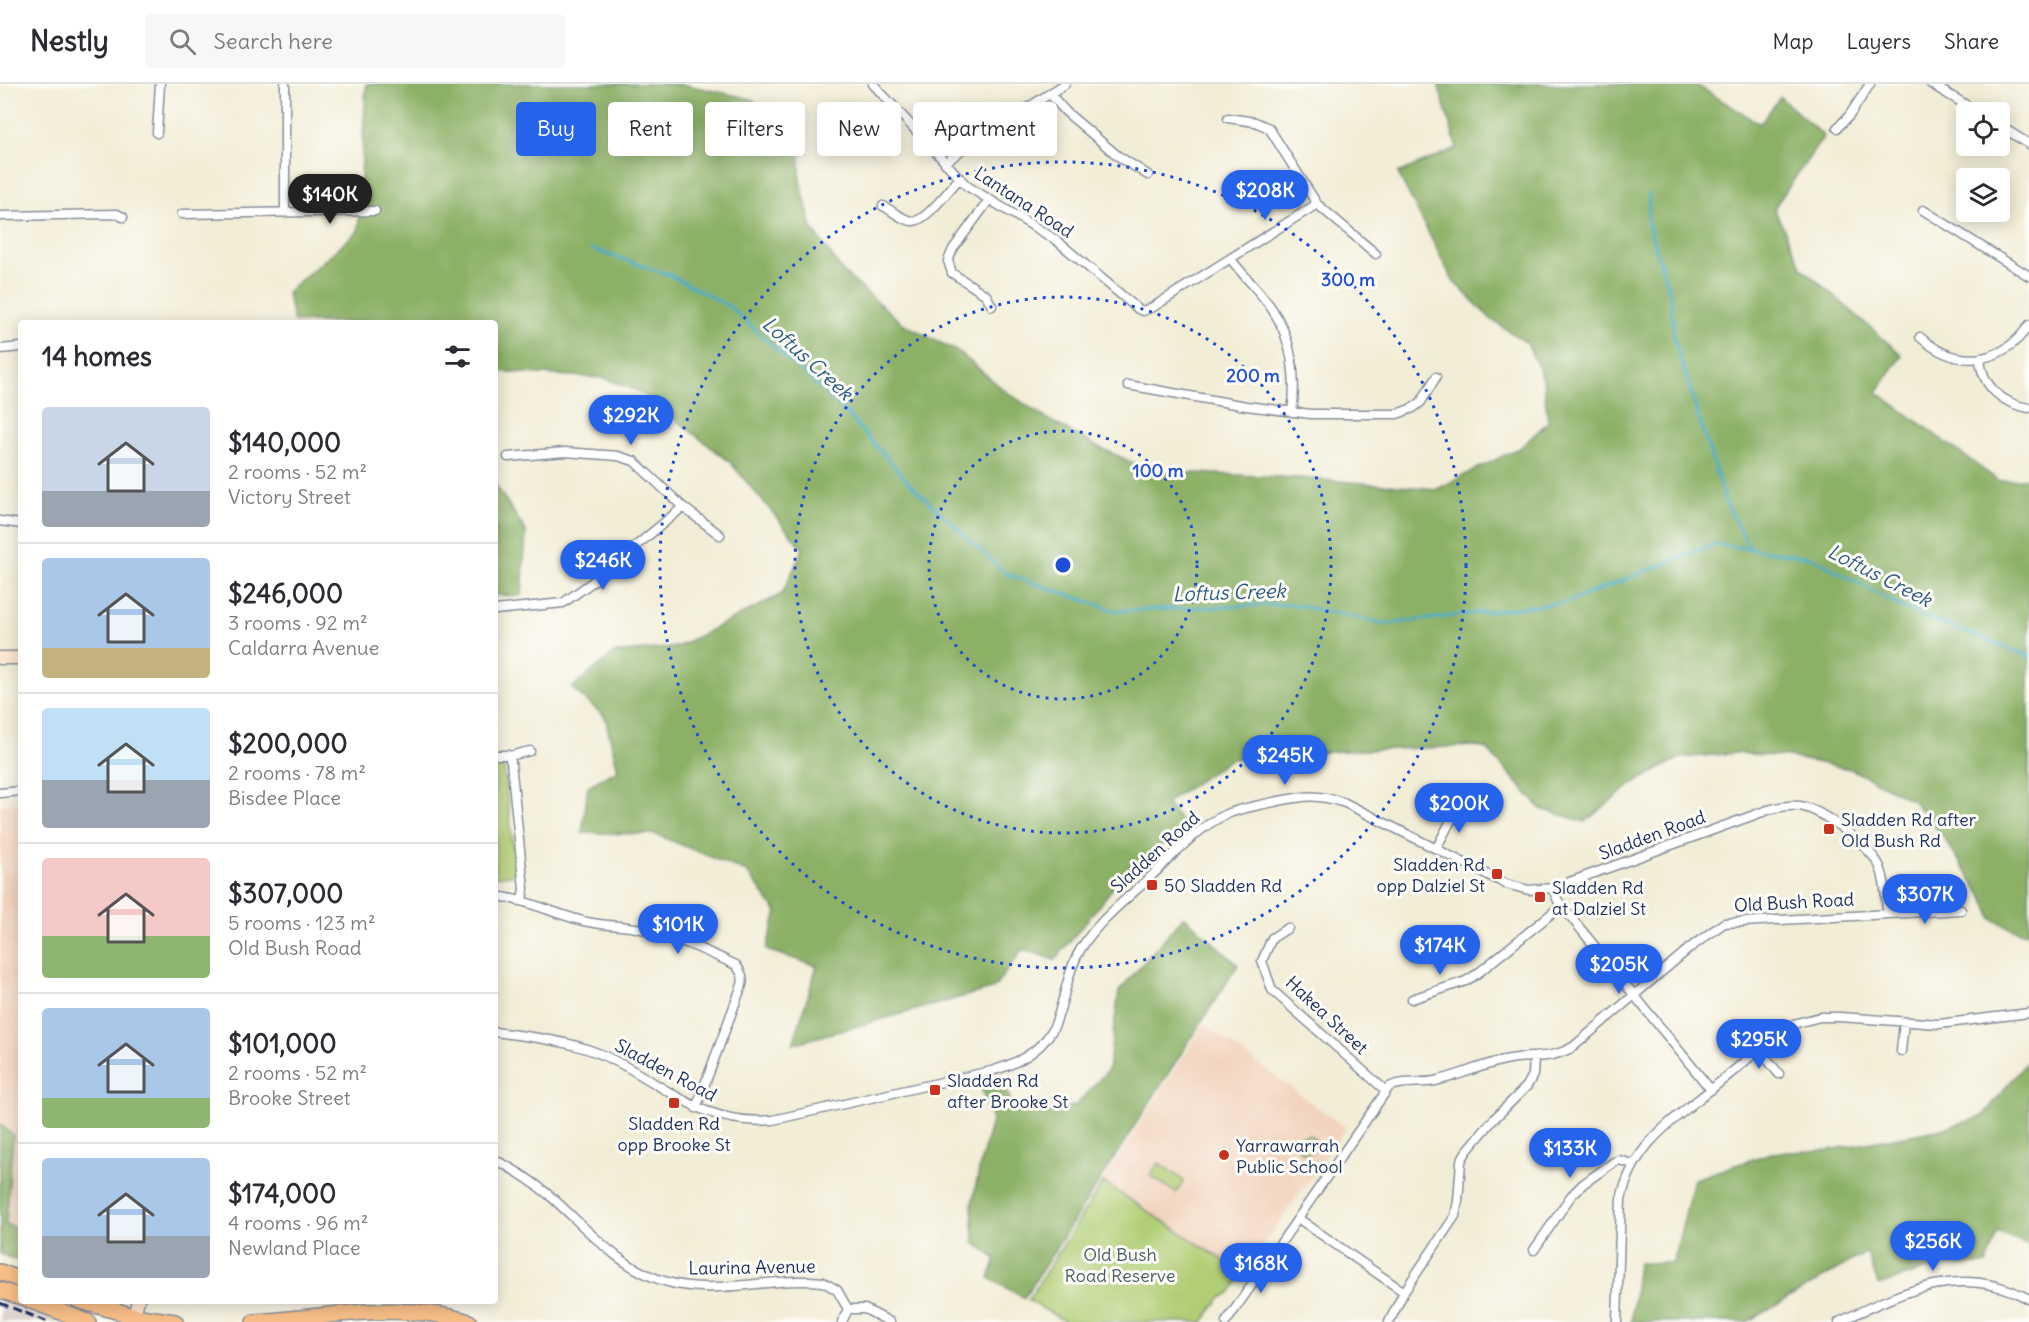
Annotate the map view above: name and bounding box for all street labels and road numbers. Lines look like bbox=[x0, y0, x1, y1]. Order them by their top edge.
street label: Lantana Road bbox=[970, 161, 1078, 243]
street label: Sladden Road bbox=[1595, 805, 1709, 865]
street label: Sladden Road bbox=[1106, 806, 1205, 898]
street label: Old Bush Road bbox=[1733, 887, 1855, 917]
street label: Hakea Street bbox=[1281, 971, 1373, 1059]
street label: Sladden Road bbox=[611, 1034, 721, 1107]
street label: Laurina Avenue bbox=[688, 1254, 816, 1280]

